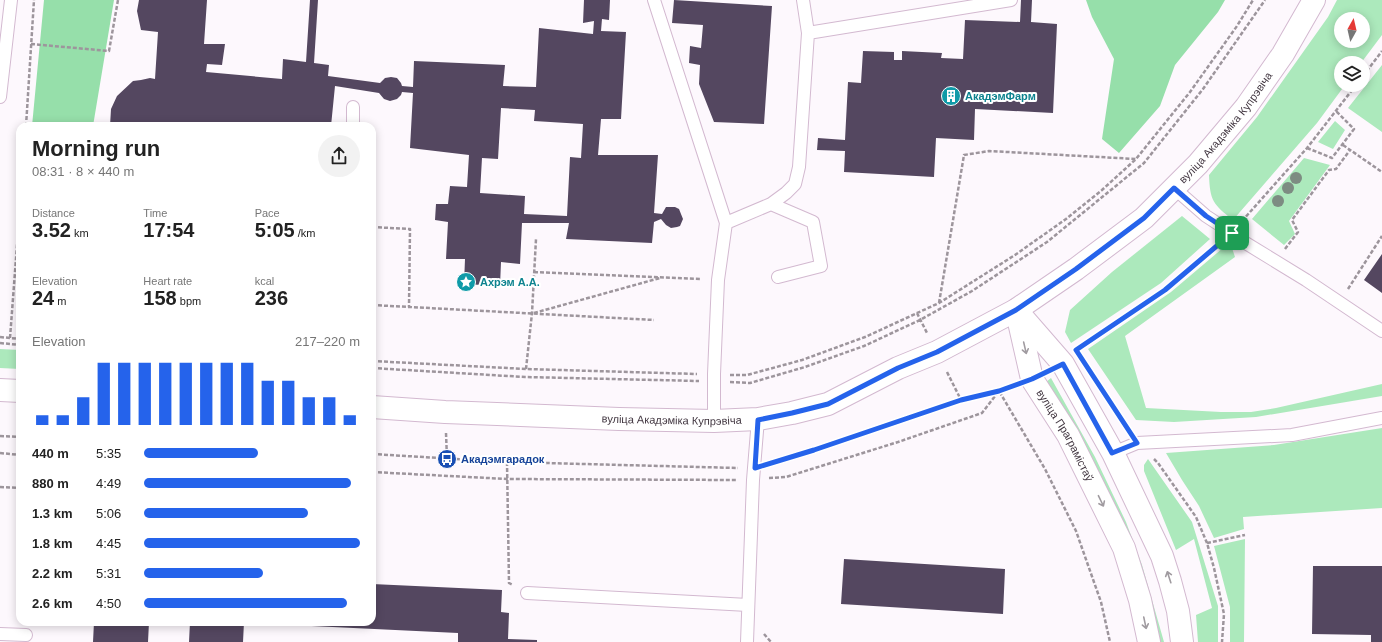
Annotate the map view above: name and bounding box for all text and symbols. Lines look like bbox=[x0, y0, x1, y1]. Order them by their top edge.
north arrow bbox=[1334, 12, 1370, 48]
map controls bbox=[1334, 12, 1370, 92]
button: layers bbox=[1334, 56, 1370, 92]
street label: вуліца Акадэміка Купрэвіча bbox=[1177, 69, 1275, 185]
building icon: АкадэмФарм bbox=[940, 85, 962, 107]
place label: АкадэмФарм bbox=[965, 90, 1036, 102]
button: share bbox=[318, 135, 360, 177]
text: Morning run bbox=[32, 136, 160, 161]
text: 08:31 · 8 × 440 m bbox=[32, 164, 134, 179]
text: Distance bbox=[32, 207, 75, 219]
text: Time bbox=[143, 207, 167, 219]
text: Pace bbox=[255, 207, 280, 219]
pin bbox=[1215, 216, 1249, 250]
text: 3.52 bbox=[32, 219, 71, 241]
text: 17:54 bbox=[143, 219, 194, 241]
text: 5:05 bbox=[255, 219, 295, 241]
icon: arrive bbox=[1221, 222, 1243, 244]
text: km bbox=[71, 227, 89, 239]
text: /km bbox=[295, 227, 315, 239]
place icon: Ахрэм А.А. bbox=[455, 271, 477, 293]
text: Elevation bbox=[32, 275, 77, 287]
text: Heart rate bbox=[143, 275, 192, 287]
text: kcal bbox=[255, 275, 274, 287]
place label: Ахрэм А.А. bbox=[480, 276, 540, 288]
text: 24 bbox=[32, 287, 54, 309]
text: 158 bbox=[143, 287, 177, 309]
text: 236 bbox=[255, 287, 288, 309]
text: m bbox=[54, 295, 66, 307]
text: bpm bbox=[177, 295, 201, 307]
text: Elevation bbox=[32, 334, 85, 349]
text: 217–220 m bbox=[295, 334, 360, 349]
one-way arrow bbox=[1022, 341, 1030, 354]
street label: вуліца Праграмістаў bbox=[1034, 387, 1096, 483]
street label: вуліца Акадэміка Купрэвіча bbox=[601, 412, 743, 427]
text: 440 m bbox=[32, 446, 69, 461]
text: 5:35 bbox=[96, 446, 121, 461]
bus stop icon: Акадэмгарадок bbox=[436, 448, 458, 470]
place label: Акадэмгарадок bbox=[461, 453, 545, 465]
text: 880 m bbox=[32, 476, 69, 491]
text: 4:49 bbox=[96, 476, 121, 491]
one-way arrow bbox=[1098, 495, 1105, 507]
text: 1.3 km bbox=[32, 506, 72, 521]
text: 5:06 bbox=[96, 506, 121, 521]
text: 1.8 km bbox=[32, 536, 72, 551]
text: 4:45 bbox=[96, 536, 121, 551]
text: 2.2 km bbox=[32, 566, 72, 581]
text: 5:31 bbox=[96, 566, 121, 581]
one-way arrow bbox=[1164, 571, 1172, 583]
text: 2.6 km bbox=[32, 596, 72, 611]
text: 4:50 bbox=[96, 596, 121, 611]
one-way arrow bbox=[1141, 616, 1149, 629]

